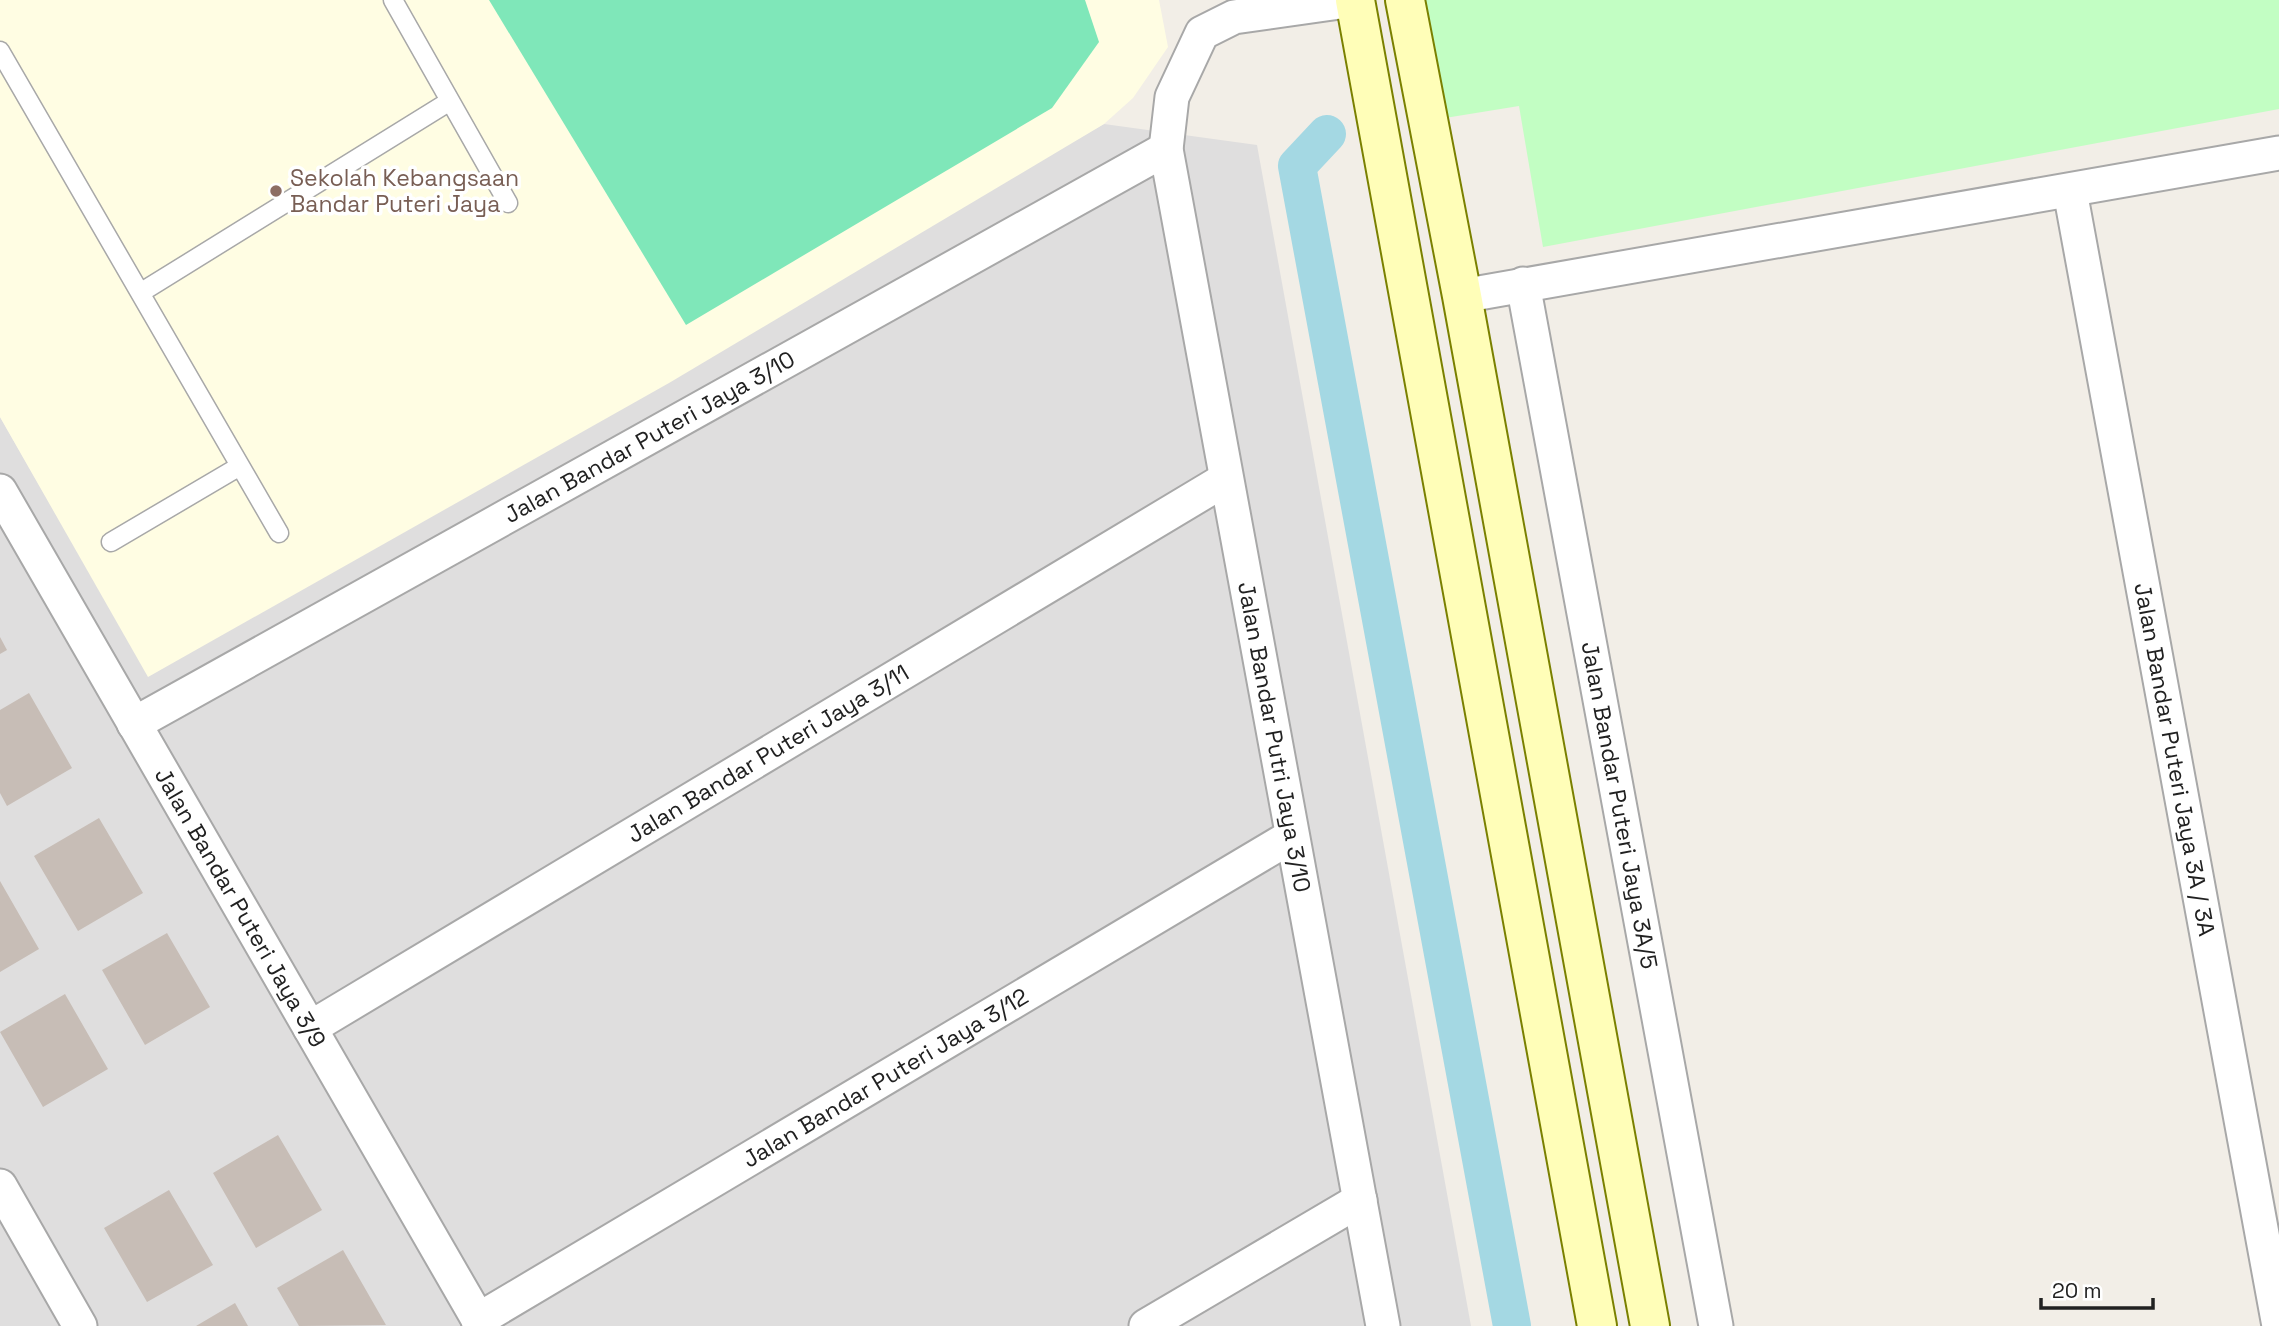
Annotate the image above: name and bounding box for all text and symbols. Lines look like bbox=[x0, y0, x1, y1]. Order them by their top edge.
place label: Sekolah Kebangsaan Bandar Puteri Jaya bbox=[290, 163, 519, 219]
marker: Sekolah Kebangsaan Bandar Puteri Jaya bbox=[268, 183, 284, 199]
street label: Jalan Bandar Puteri Jaya 3/10 bbox=[499, 344, 800, 530]
street label: Jalan Bandar Putri Jaya 3/10 bbox=[1231, 579, 1318, 895]
street label: Jalan Bandar Puteri Jaya 3A / 3A bbox=[2127, 580, 2222, 938]
street label: Jalan Bandar Puteri Jaya 3A/5 bbox=[1575, 639, 1665, 971]
street label: Jalan Bandar Puteri Jaya 3/11 bbox=[622, 658, 914, 849]
street label: Jalan Bandar Puteri Jaya 3/9 bbox=[148, 762, 333, 1053]
street label: Jalan Bandar Puteri Jaya 3/12 bbox=[737, 981, 1034, 1174]
scale bar bbox=[2041, 1266, 2153, 1310]
text: 20 m bbox=[2052, 1277, 2102, 1304]

